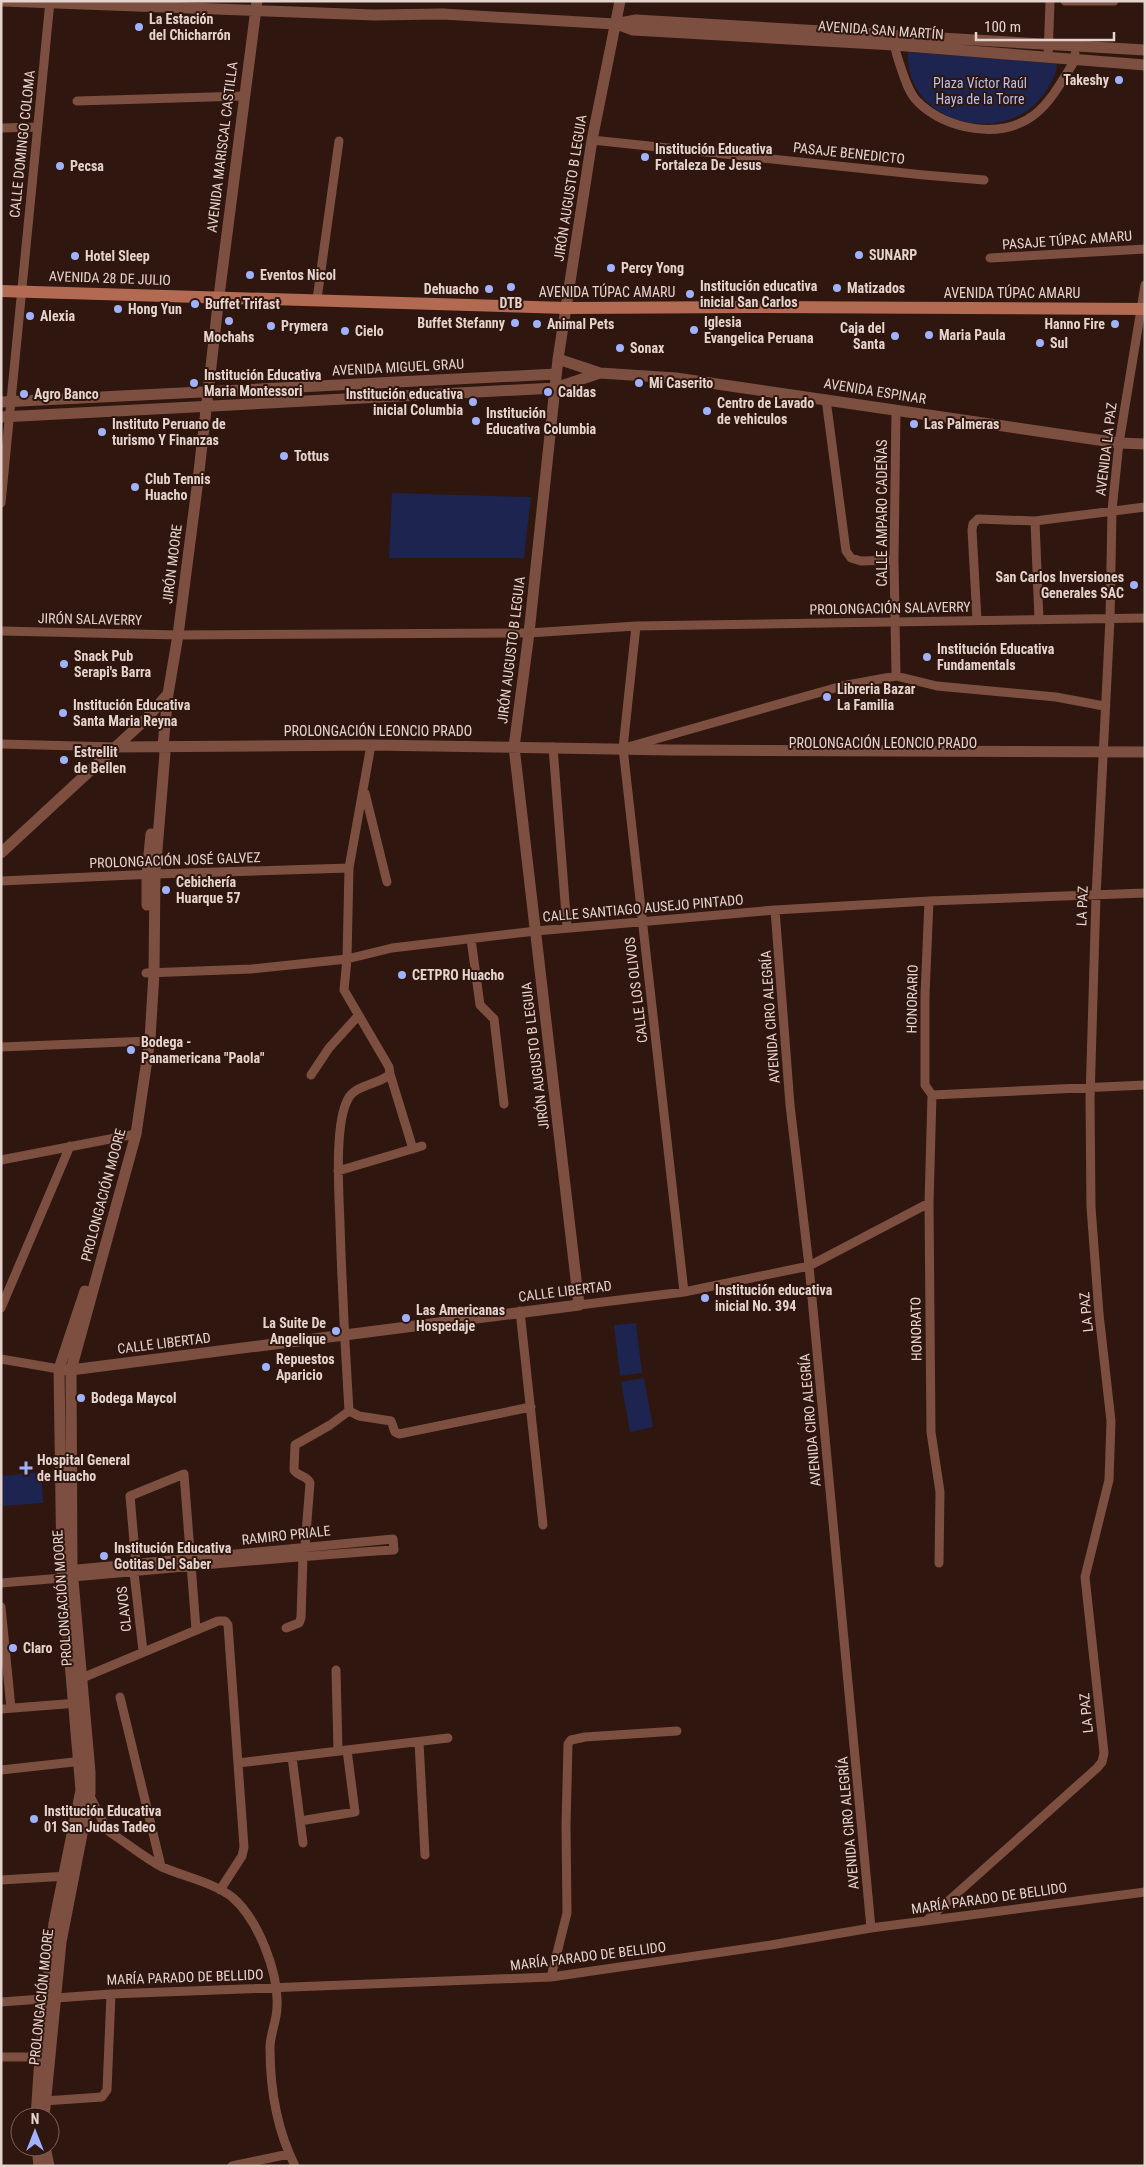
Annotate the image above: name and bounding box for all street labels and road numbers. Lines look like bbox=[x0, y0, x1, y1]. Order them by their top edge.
street label: AVENIDA SAN MARTÍN bbox=[818, 17, 944, 42]
street label: AVENIDA MARISCAL CASTILLA bbox=[204, 61, 240, 233]
street label: CALLE DOMINGO COLOMA bbox=[6, 69, 38, 219]
street label: JIRÓN AUGUSTO B LEGUIA bbox=[550, 113, 589, 262]
street label: PASAJE BENEDICTO bbox=[792, 139, 906, 167]
street label: PASAJE TÚPAC AMARU bbox=[1001, 226, 1133, 253]
street label: AVENIDA 28 DE JULIO bbox=[49, 268, 171, 288]
street label: AVENIDA TÚPAC AMARU bbox=[539, 283, 675, 300]
street label: AVENIDA TÚPAC AMARU bbox=[944, 284, 1080, 301]
street label: AVENIDA MIGUEL GRAU bbox=[332, 356, 465, 378]
street label: AVENIDA ESPINAR bbox=[823, 375, 928, 407]
street label: AVENIDA LA PAZ bbox=[1092, 401, 1120, 497]
street label: CALLE AMPARO CADEÑAS bbox=[873, 439, 890, 587]
street label: JIRÓN MOORE bbox=[158, 523, 185, 605]
street label: JIRÓN AUGUSTO B LEGUIA bbox=[493, 575, 528, 725]
street label: PROLONGACIÓN SALAVERRY bbox=[809, 598, 971, 617]
street label: JIRÓN SALAVERRY bbox=[38, 609, 143, 628]
street label: PROLONGACIÓN LEONCIO PRADO bbox=[284, 722, 472, 739]
street label: PROLONGACIÓN LEONCIO PRADO bbox=[789, 734, 977, 751]
street label: PROLONGACIÓN JOSÉ GALVEZ bbox=[89, 848, 261, 871]
street label: LA PAZ bbox=[1073, 886, 1091, 926]
street label: CALLE SANTIAGO AUSEJO PINTADO bbox=[542, 891, 744, 925]
street label: CALLE LOS OLIVOS bbox=[622, 936, 650, 1044]
street label: AVENIDA CIRO ALEGRÍA bbox=[756, 950, 783, 1084]
street label: HONORARIO bbox=[903, 964, 921, 1034]
street label: JIRÓN AUGUSTO B LEGUIA bbox=[517, 981, 552, 1131]
street label: PROLONGACIÓN MOORE bbox=[77, 1127, 128, 1263]
street label: CALLE LIBERTAD bbox=[517, 1277, 613, 1305]
street label: LA PAZ bbox=[1076, 1291, 1096, 1333]
street label: HONORATO bbox=[907, 1297, 925, 1361]
street label: CALLE LIBERTAD bbox=[116, 1329, 212, 1357]
street label: AVENIDA CIRO ALEGRÍA bbox=[795, 1353, 824, 1487]
street label: RAMIRO PRIALE bbox=[241, 1522, 331, 1548]
street label: PROLONGACIÓN MOORE bbox=[48, 1529, 75, 1667]
street label: CLAVOS bbox=[114, 1585, 134, 1633]
street label: LA PAZ bbox=[1076, 1692, 1096, 1734]
street label: AVENIDA CIRO ALEGRÍA bbox=[833, 1756, 862, 1890]
street label: MARÍA PARADO DE BELLIDO bbox=[910, 1878, 1068, 1917]
street label: PROLONGACIÓN MOORE bbox=[25, 1928, 56, 2066]
street label: MARÍA PARADO DE BELLIDO bbox=[509, 1937, 667, 1974]
street label: MARÍA PARADO DE BELLIDO bbox=[106, 1965, 264, 1988]

